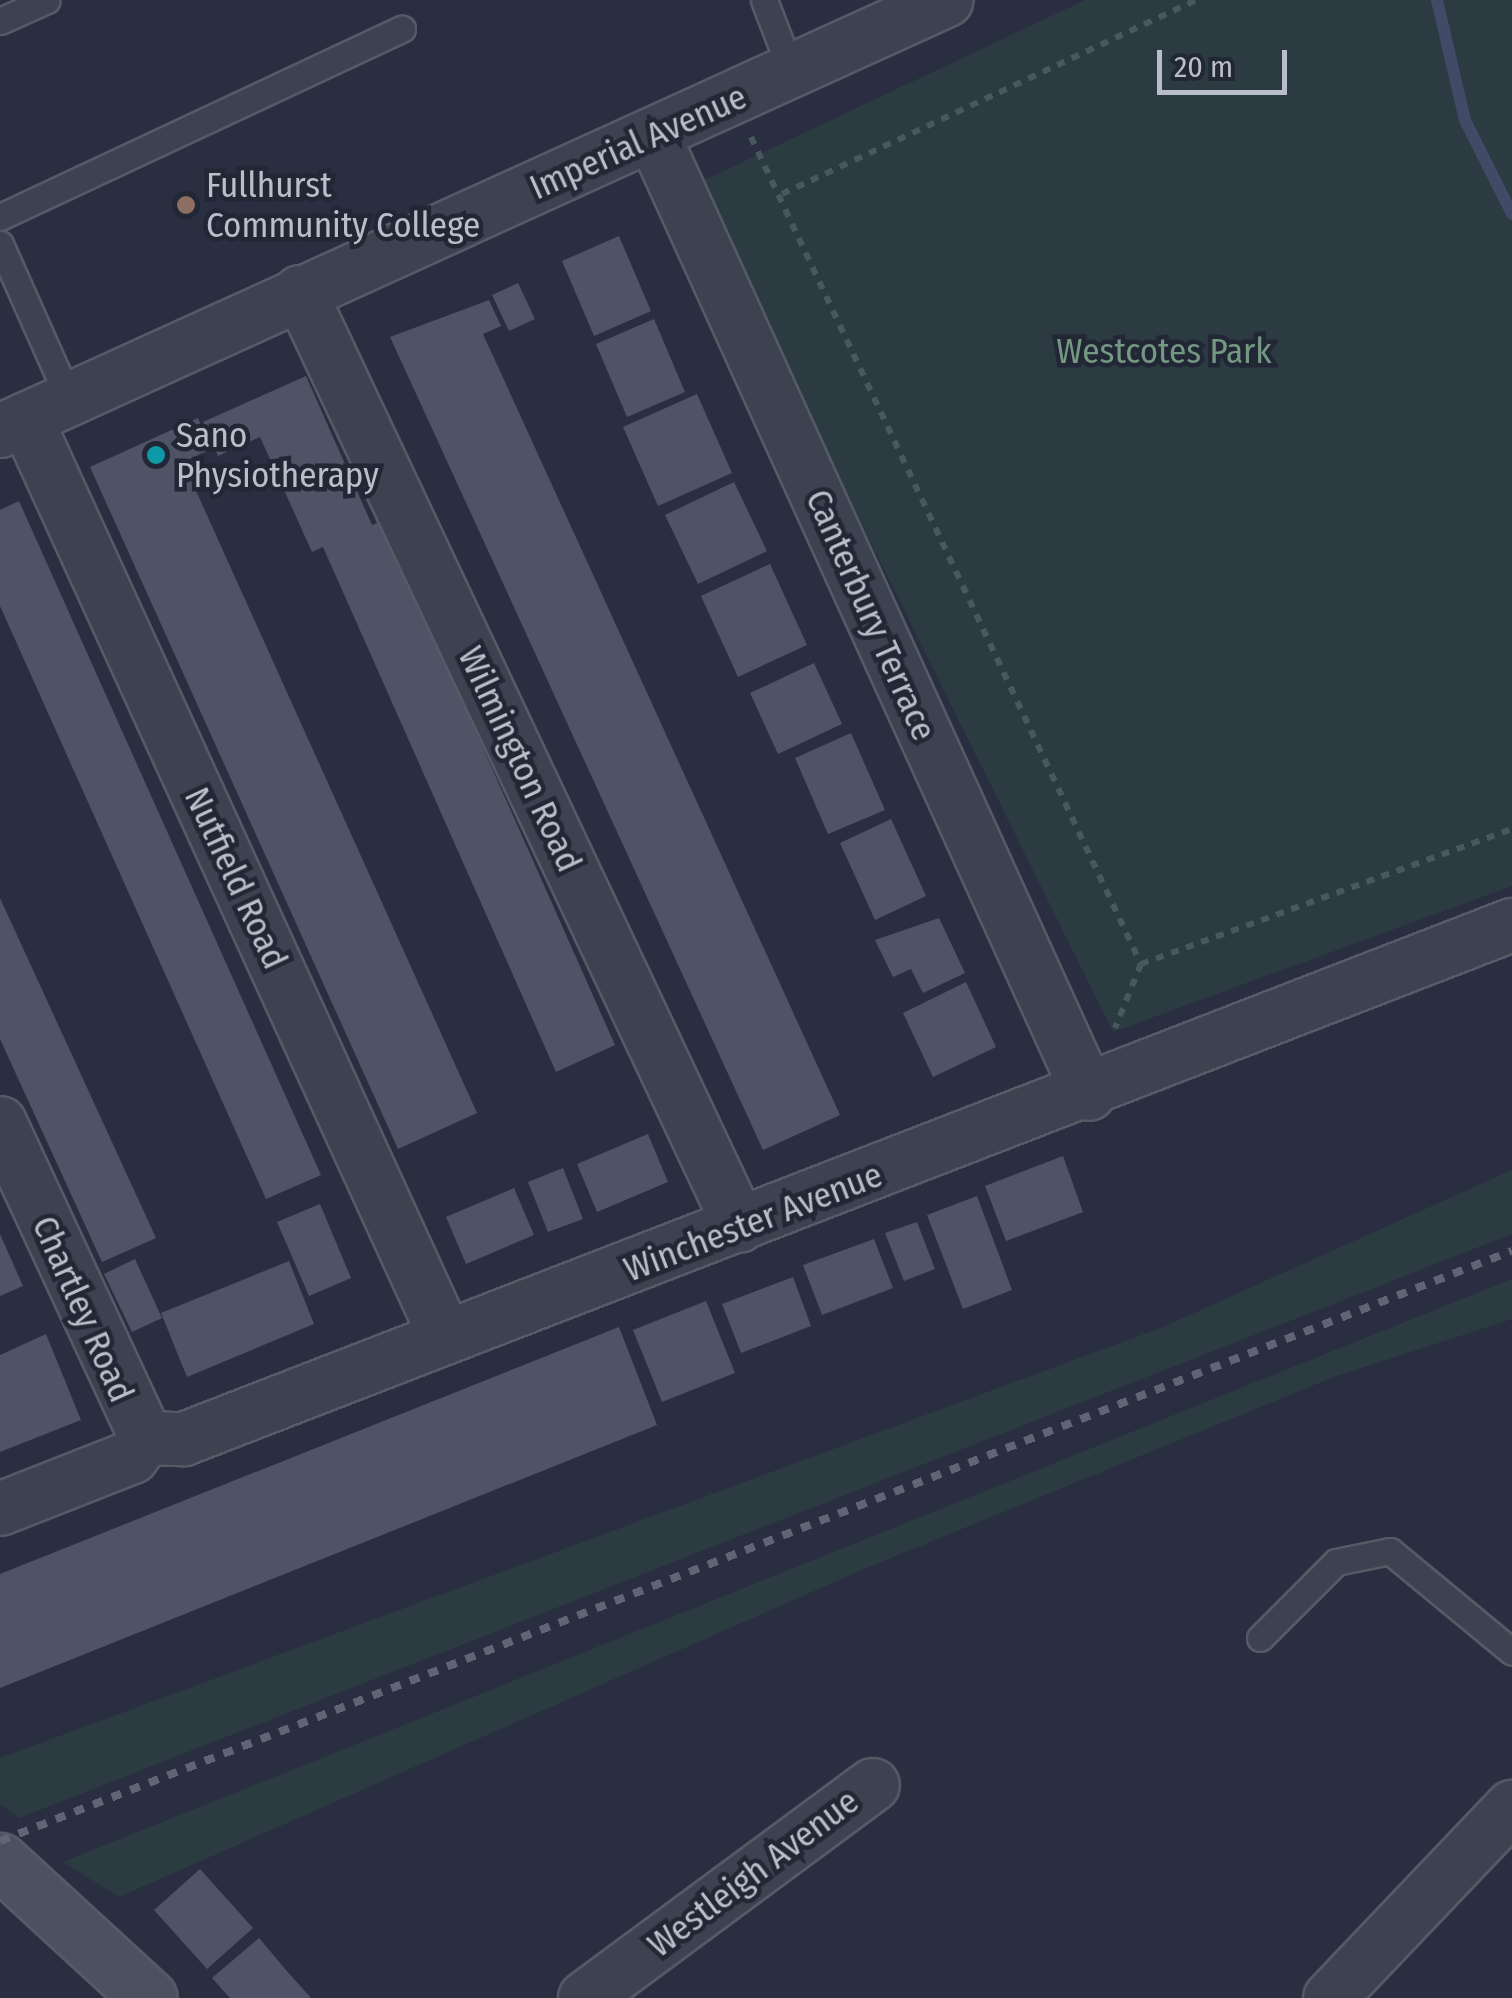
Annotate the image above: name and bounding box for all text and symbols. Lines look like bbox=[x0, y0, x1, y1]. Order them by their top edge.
scale bar bbox=[1162, 30, 1292, 92]
text: 20 m bbox=[1174, 49, 1233, 85]
street label: Imperial Avenue bbox=[523, 76, 753, 208]
place label: Fullhurst Community College bbox=[206, 164, 480, 246]
marker: Fullhurst Community College bbox=[175, 194, 197, 216]
park label: Westcotes Park bbox=[1056, 330, 1272, 372]
place label: Sano Physiotherapy bbox=[176, 414, 379, 496]
marker: Sano Physiotherapy bbox=[145, 444, 167, 466]
street label: Canterbury Terrace bbox=[797, 483, 945, 747]
street label: Wilmington Road bbox=[450, 640, 590, 878]
street label: Nutfield Road bbox=[176, 781, 296, 975]
street label: Winchester Avenue bbox=[618, 1153, 888, 1291]
street label: Chartley Road bbox=[23, 1210, 143, 1408]
street label: Westleigh Avenue bbox=[639, 1780, 867, 1966]

